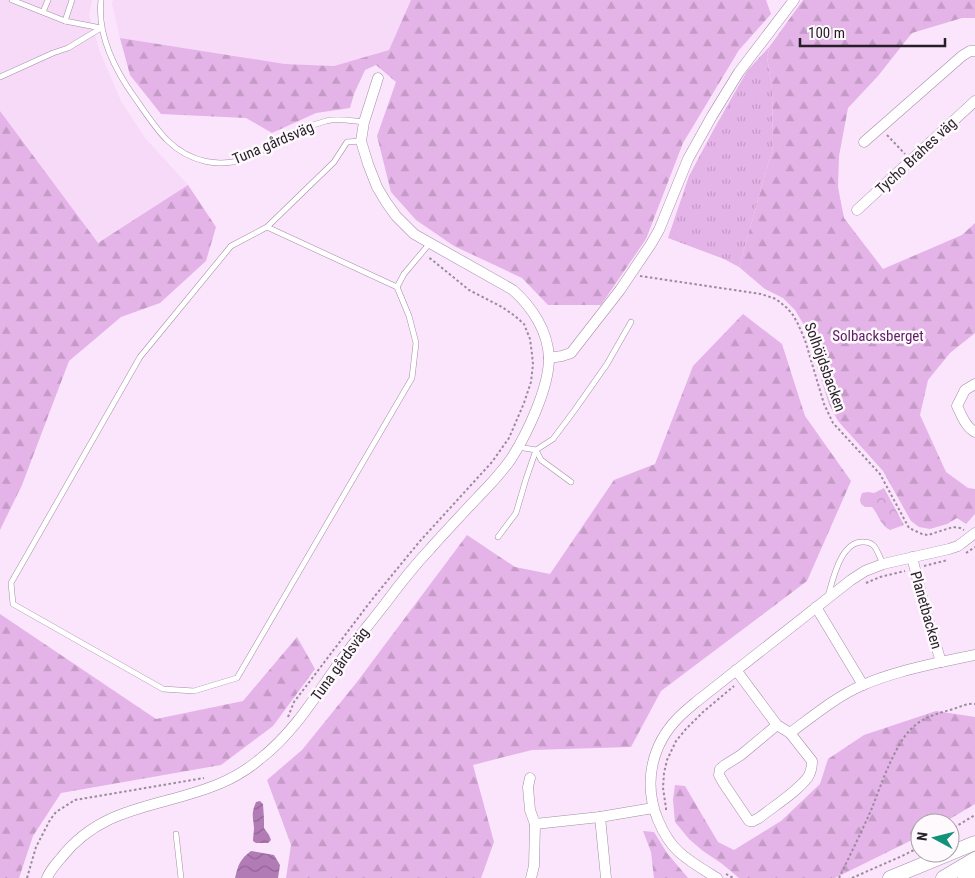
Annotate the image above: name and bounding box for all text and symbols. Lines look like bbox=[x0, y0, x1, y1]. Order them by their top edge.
scale bar bbox=[800, 15, 945, 47]
text: 100 m bbox=[808, 24, 845, 42]
street label: Tycho Brahes väg bbox=[872, 114, 960, 198]
street label: Tuna gårdsväg bbox=[230, 118, 316, 168]
street label: Solhöjdsbacken bbox=[801, 320, 849, 414]
park label: Solbacksberget bbox=[832, 327, 924, 345]
street label: Planetbacken bbox=[906, 569, 946, 651]
street label: Tuna gårdsväg bbox=[307, 624, 373, 704]
north arrow bbox=[910, 813, 960, 863]
text: N bbox=[914, 831, 931, 842]

